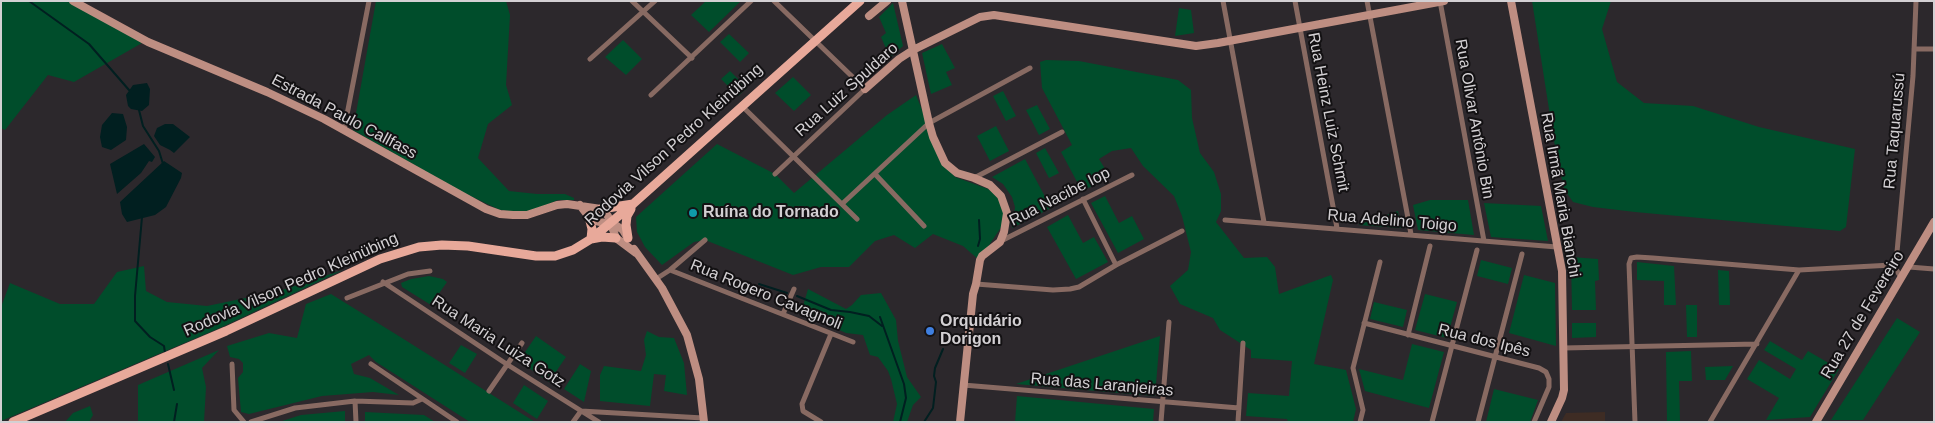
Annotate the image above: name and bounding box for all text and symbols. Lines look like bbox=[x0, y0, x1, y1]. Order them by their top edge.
street label: Rua Heinz Luiz Schmit bbox=[1303, 31, 1353, 193]
street label: Rua Olivar Antônio Bin bbox=[1450, 38, 1498, 200]
street label: Rua Luiz Spuldaro bbox=[792, 39, 902, 141]
street label: Rodovia Vilson Pedro Kleinübing bbox=[581, 60, 767, 230]
street label: Estrada Paulo Callfass bbox=[268, 71, 420, 163]
street label: Rua Taquarussú bbox=[1880, 72, 1910, 190]
street label: Rua Irmã Maria Bianchi bbox=[1536, 111, 1584, 279]
street label: Rua Nacibe Iop bbox=[1007, 163, 1113, 231]
place label: Ruína do Tornado bbox=[703, 203, 839, 223]
street label: Rua Adelino Toigo bbox=[1326, 206, 1458, 236]
marker: Ruína do Tornado bbox=[687, 207, 699, 219]
street label: Rodovia Vilson Pedro Kleinübing bbox=[181, 229, 401, 341]
street label: Rua 27 de Fevereiro bbox=[1817, 248, 1909, 382]
street label: Rua Rogero Cavagnoli bbox=[687, 256, 845, 334]
street label: Rua Maria Luiza Gotz bbox=[428, 292, 568, 392]
place label: Orquidário Dorigon bbox=[940, 312, 1022, 350]
street label: Rua dos Ipês bbox=[1436, 320, 1532, 362]
marker: Orquidário Dorigon bbox=[924, 325, 936, 337]
street label: Rua das Laranjeiras bbox=[1030, 369, 1174, 401]

